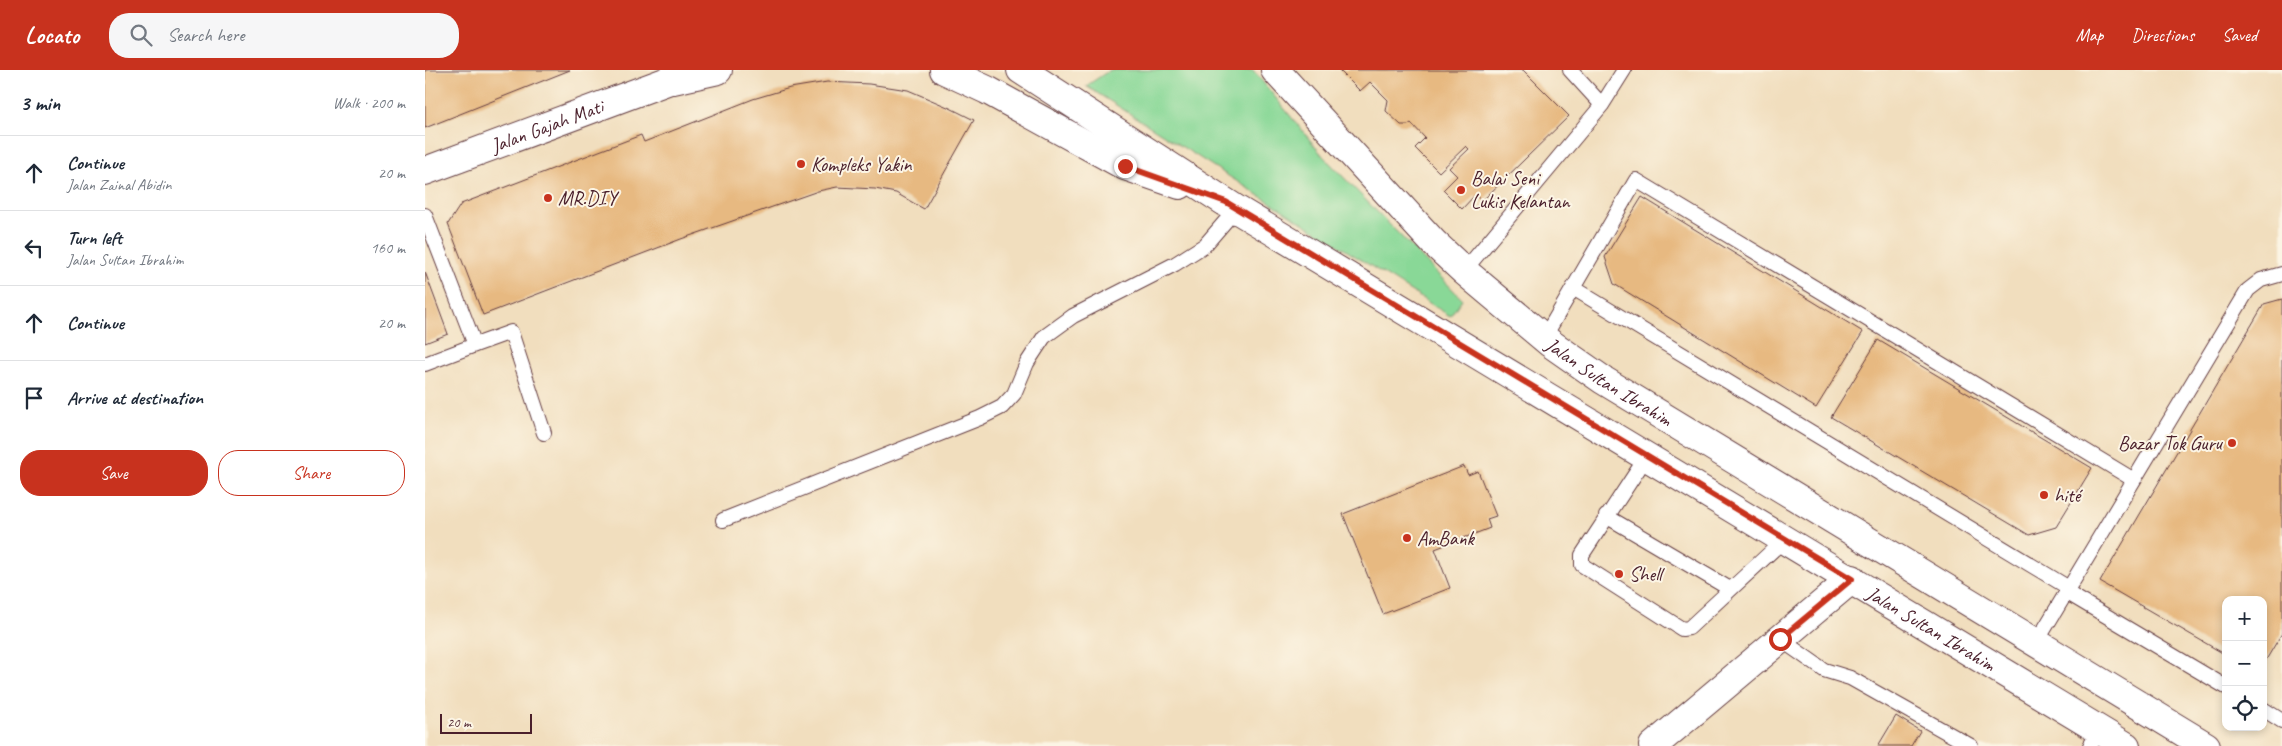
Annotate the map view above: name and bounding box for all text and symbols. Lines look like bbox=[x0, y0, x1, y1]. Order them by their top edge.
search box bbox=[109, 13, 459, 58]
text: Locato bbox=[25, 20, 79, 50]
icon: search bbox=[127, 21, 155, 49]
text: Search here bbox=[167, 23, 245, 47]
text: Map bbox=[2076, 24, 2103, 46]
text: Directions bbox=[2131, 24, 2194, 46]
text: Saved bbox=[2222, 24, 2257, 46]
text: 3 min bbox=[20, 90, 60, 116]
text: Walk · 200 m bbox=[333, 93, 405, 113]
street label: Jalan Gajah Mati bbox=[486, 93, 609, 158]
text: Continue bbox=[67, 151, 124, 175]
place label: Kompleks Yakin bbox=[811, 152, 913, 177]
route end bbox=[1114, 155, 1137, 178]
marker: Kompleks Yakin bbox=[795, 158, 807, 170]
icon: ahead bbox=[20, 159, 48, 187]
text: 20 m bbox=[378, 163, 405, 183]
place label: Balai Seni Lukis Kelantan bbox=[1471, 166, 1571, 214]
text: Jalan Zainal Abidin bbox=[67, 175, 171, 195]
marker: Balai Seni Lukis Kelantan bbox=[1455, 184, 1467, 196]
place label: MR.DIY bbox=[558, 186, 619, 211]
marker: MR.DIY bbox=[542, 192, 554, 204]
text: Turn left bbox=[67, 226, 122, 250]
icon: left bbox=[20, 234, 48, 262]
text: 160 m bbox=[371, 238, 405, 258]
text: Jalan Sultan Ibrahim bbox=[67, 250, 183, 270]
icon: ahead bbox=[20, 309, 48, 337]
text: Continue bbox=[67, 311, 124, 335]
text: 20 m bbox=[378, 313, 405, 333]
street label: Jalan Sultan Ibrahim bbox=[1540, 331, 1678, 432]
icon: arrive bbox=[20, 384, 48, 412]
text: Arrive at destination bbox=[67, 386, 203, 410]
place label: Bazar Tok Guru bbox=[2118, 431, 2224, 456]
marker: Bazar Tok Guru bbox=[2226, 437, 2238, 449]
button: Save bbox=[20, 450, 208, 496]
button: Share bbox=[218, 450, 405, 496]
place label: hité bbox=[2054, 483, 2084, 508]
marker: hité bbox=[2038, 489, 2050, 501]
place label: AmBank bbox=[1417, 526, 1475, 551]
marker: AmBank bbox=[1401, 532, 1413, 544]
place label: Shell bbox=[1629, 562, 1665, 587]
marker: Shell bbox=[1613, 568, 1625, 580]
street label: Jalan Sultan Ibrahim bbox=[1862, 580, 2001, 677]
map controls bbox=[2222, 596, 2267, 731]
button: + bbox=[2222, 596, 2267, 641]
route start bbox=[1769, 628, 1792, 651]
button: − bbox=[2222, 641, 2267, 686]
button: locate bbox=[2222, 686, 2267, 731]
scale bar bbox=[440, 711, 533, 734]
text: 20 m bbox=[447, 714, 471, 731]

